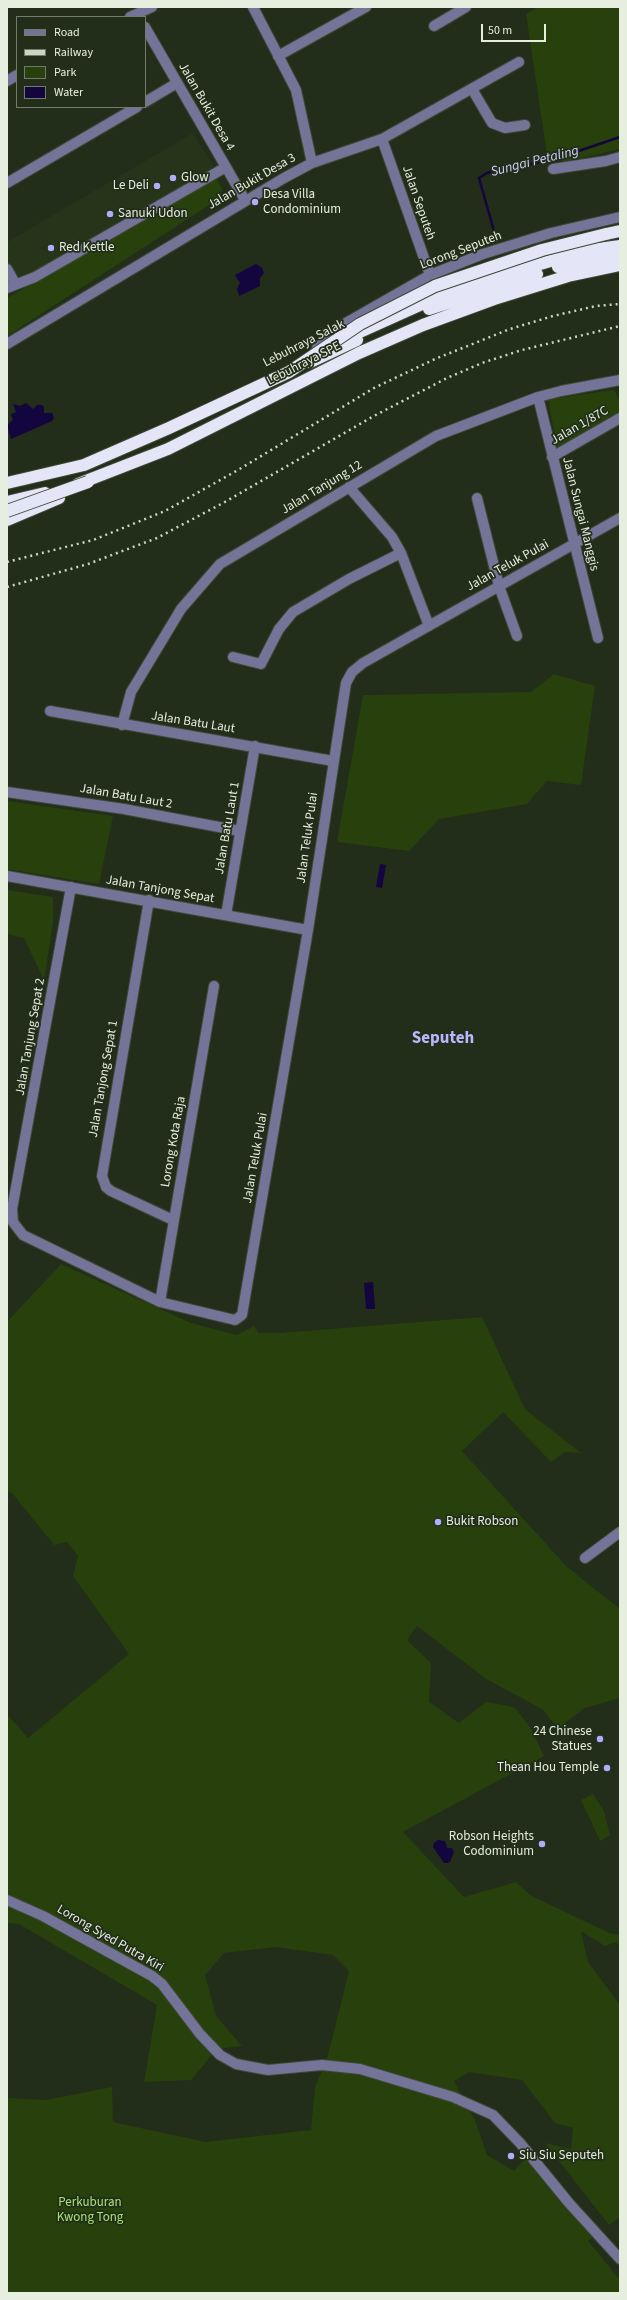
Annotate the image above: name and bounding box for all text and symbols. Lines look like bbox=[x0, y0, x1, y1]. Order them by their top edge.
legend bbox=[16, 16, 146, 108]
scale bar bbox=[483, 16, 548, 42]
text: 50 m bbox=[488, 22, 512, 39]
text: Road bbox=[54, 24, 80, 41]
text: Railway bbox=[54, 44, 93, 61]
street label: Jalan Bukit Desa 4 bbox=[174, 60, 238, 154]
text: Park bbox=[54, 64, 76, 81]
text: Water bbox=[54, 84, 83, 101]
water label: Sungai Petaling bbox=[489, 143, 581, 181]
street label: Jalan Bukit Desa 3 bbox=[205, 150, 299, 214]
street label: Jalan Seputeh bbox=[398, 164, 438, 242]
place label: Glow bbox=[181, 170, 209, 186]
marker: Glow bbox=[168, 173, 178, 183]
place label: Le Deli bbox=[113, 178, 149, 194]
marker: Le Deli bbox=[152, 181, 162, 191]
place label: Desa Villa Condominium bbox=[263, 187, 341, 218]
marker: Desa Villa Condominium bbox=[250, 197, 260, 207]
place label: Sanuki Udon bbox=[118, 206, 188, 222]
marker: Sanuki Udon bbox=[105, 209, 115, 219]
street label: Lorong Seputeh bbox=[418, 228, 504, 274]
place label: Red Kettle bbox=[59, 240, 115, 256]
marker: Red Kettle bbox=[46, 243, 56, 253]
street label: Lebuhraya Salak bbox=[261, 317, 347, 371]
street label: Lebuhraya SPE bbox=[264, 339, 344, 389]
street label: Jalan 1/87C bbox=[549, 403, 611, 449]
street label: Jalan Sungai Manggis bbox=[558, 455, 602, 573]
street label: Jalan Tanjung 12 bbox=[279, 458, 365, 518]
street label: Jalan Teluk Pulai bbox=[464, 537, 552, 595]
street label: Jalan Batu Laut bbox=[150, 709, 236, 737]
street label: Jalan Batu Laut 1 bbox=[212, 780, 244, 876]
street label: Jalan Batu Laut 2 bbox=[78, 781, 174, 813]
street label: Jalan Teluk Pulai bbox=[294, 791, 322, 885]
street label: Jalan Tanjong Sepat bbox=[105, 873, 215, 907]
street label: Jalan Tanjung Sepat 2 bbox=[13, 977, 49, 1097]
street label: Jalan Tanjong Sepat 1 bbox=[86, 1019, 122, 1139]
district label: Seputeh bbox=[412, 1029, 474, 1049]
street label: Lorong Kota Raja bbox=[158, 1095, 190, 1189]
street label: Jalan Teluk Pulai bbox=[240, 1111, 272, 1205]
place label: Bukit Robson bbox=[446, 1514, 518, 1530]
marker: Bukit Robson bbox=[433, 1517, 443, 1527]
place label: 24 Chinese Statues bbox=[533, 1724, 592, 1755]
marker: 24 Chinese Statues bbox=[595, 1734, 605, 1744]
place label: Thean Hou Temple bbox=[497, 1760, 599, 1776]
marker: Thean Hou Temple bbox=[602, 1763, 612, 1773]
place label: Robson Heights Codominium bbox=[449, 1829, 534, 1860]
marker: Robson Heights Codominium bbox=[537, 1839, 547, 1849]
street label: Lorong Syed Putra Kiri bbox=[54, 1902, 166, 1976]
place label: Siu Siu Seputeh bbox=[519, 2148, 604, 2164]
marker: Siu Siu Seputeh bbox=[506, 2151, 516, 2161]
park label: Perkuburan Kwong Tong bbox=[57, 2195, 123, 2226]

